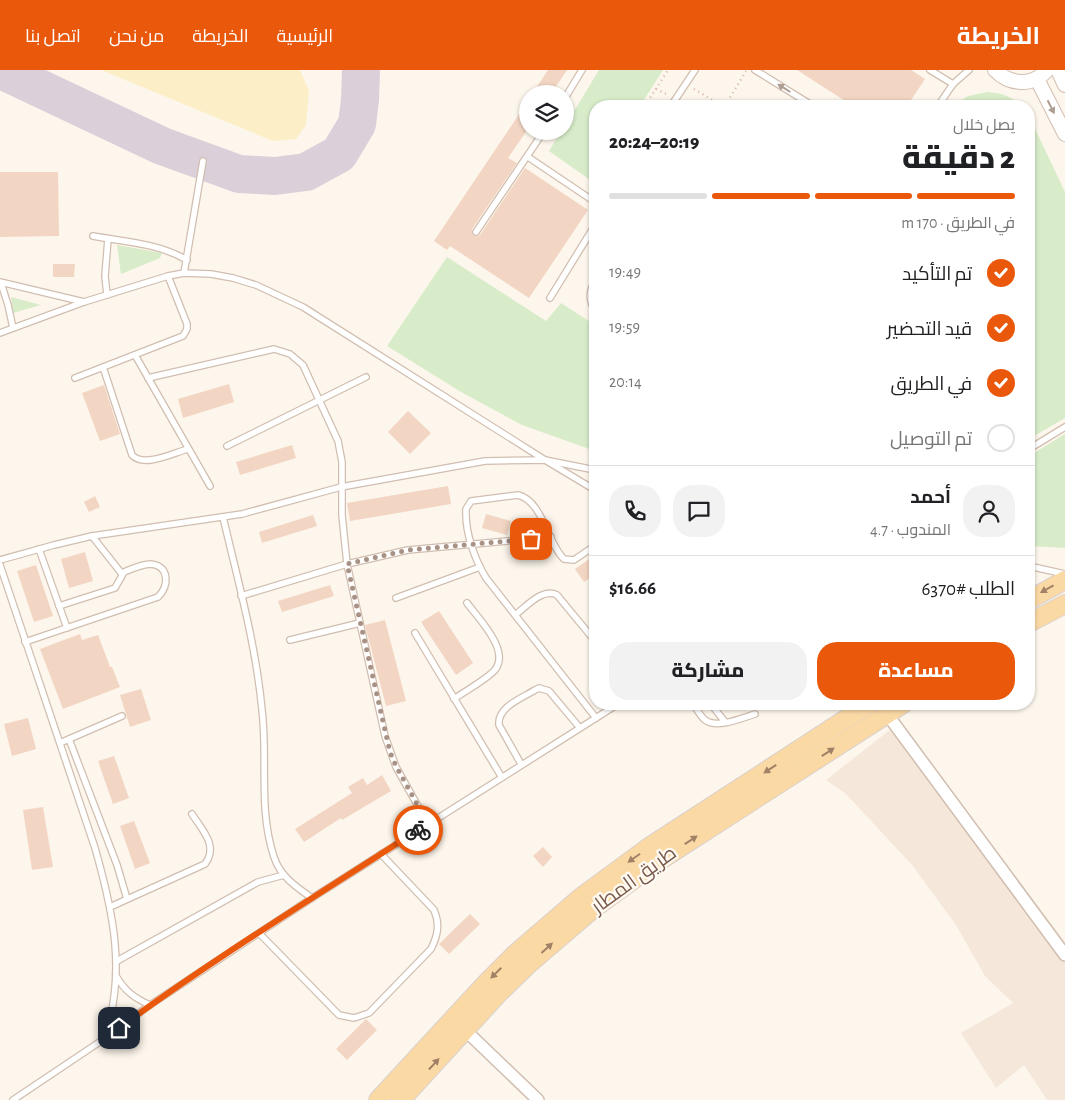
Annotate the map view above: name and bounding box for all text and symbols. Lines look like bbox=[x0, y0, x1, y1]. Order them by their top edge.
text: الخريطة bbox=[957, 25, 1040, 49]
text: اتصل بنا bbox=[25, 28, 81, 46]
text: من نحن bbox=[109, 28, 164, 46]
text: الخريطة bbox=[192, 28, 249, 46]
text: الرئيسية bbox=[277, 28, 333, 46]
one-way arrow bbox=[778, 83, 791, 93]
map controls bbox=[519, 85, 574, 140]
button: layers bbox=[519, 85, 574, 140]
one-way arrow bbox=[1047, 99, 1055, 114]
text: يصل خلال bbox=[953, 117, 1015, 133]
text: 20:19–20:24 bbox=[609, 133, 699, 152]
text: 2 دقيقة bbox=[902, 142, 1015, 174]
text: في الطريق · 170 m bbox=[901, 215, 1015, 231]
icon: check bbox=[987, 259, 1015, 287]
text: 19:49 bbox=[609, 264, 641, 280]
text: تم التأكيد bbox=[902, 265, 972, 284]
icon: check bbox=[987, 314, 1015, 342]
text: 19:59 bbox=[609, 319, 640, 335]
text: قيد التحضير bbox=[887, 320, 972, 339]
icon: check bbox=[987, 369, 1015, 397]
text: 20:14 bbox=[609, 374, 642, 390]
text: في الطريق bbox=[890, 375, 972, 394]
text: تم التوصيل bbox=[890, 430, 972, 449]
button: phone bbox=[609, 485, 661, 537]
button: chat bbox=[673, 485, 725, 537]
button: person bbox=[963, 485, 1015, 537]
text: أحمد bbox=[910, 488, 951, 507]
pin bbox=[510, 518, 552, 560]
text: المندوب · 4.7 bbox=[870, 522, 951, 538]
icon: bag bbox=[517, 525, 545, 553]
text: $16.66 bbox=[609, 579, 656, 598]
text: الطلب #6370 bbox=[921, 580, 1015, 599]
one-way arrow bbox=[1040, 585, 1053, 594]
button: مشاركة bbox=[609, 642, 807, 700]
button: مساعدة bbox=[817, 642, 1015, 700]
one-way arrow bbox=[821, 748, 834, 757]
one-way arrow bbox=[763, 764, 777, 773]
courier bbox=[393, 805, 443, 855]
icon: bike bbox=[404, 816, 432, 844]
one-way arrow bbox=[684, 835, 698, 845]
street label: طريق المطار bbox=[587, 843, 681, 920]
one-way arrow bbox=[627, 853, 641, 863]
one-way arrow bbox=[541, 942, 553, 954]
one-way arrow bbox=[490, 967, 502, 979]
pin bbox=[98, 1007, 140, 1049]
icon: home bbox=[105, 1014, 133, 1042]
one-way arrow bbox=[428, 1059, 440, 1071]

